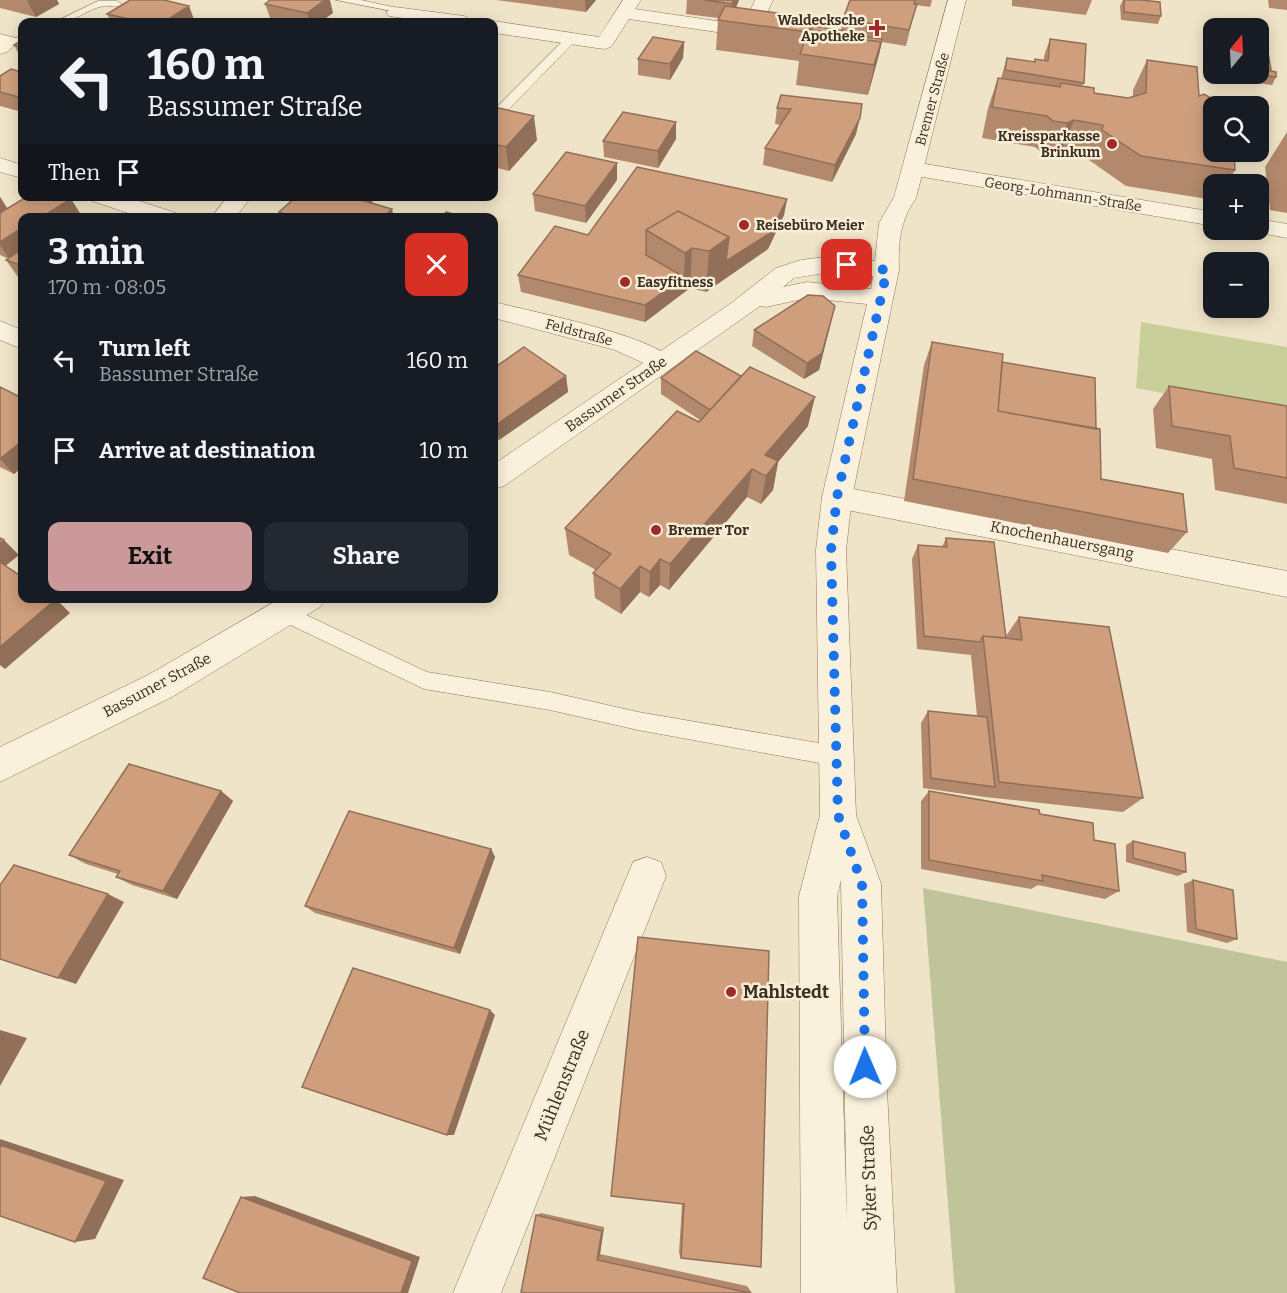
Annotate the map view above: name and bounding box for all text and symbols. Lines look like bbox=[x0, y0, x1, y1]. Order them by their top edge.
place label: Waldecksche Apotheke bbox=[778, 12, 865, 45]
north arrow bbox=[1203, 18, 1269, 84]
map controls bbox=[1203, 18, 1269, 318]
marker: Waldecksche Apotheke bbox=[870, 21, 884, 35]
text: 160 m bbox=[147, 40, 264, 90]
icon: left bbox=[48, 42, 126, 120]
street label: Bremer Straße bbox=[912, 51, 953, 147]
text: Bassumer Straße bbox=[147, 91, 363, 123]
button: search bbox=[1203, 96, 1269, 162]
place label: Kreissparkasse Brinkum bbox=[998, 128, 1101, 161]
marker: Kreissparkasse Brinkum bbox=[1105, 137, 1119, 151]
icon: arrive bbox=[112, 156, 145, 189]
text: Then bbox=[48, 159, 100, 186]
street label: Georg-Lohmann-Straße bbox=[983, 174, 1143, 215]
button: + bbox=[1203, 174, 1269, 240]
place label: Reisebüro Meier bbox=[756, 217, 865, 234]
marker: Reisebüro Meier bbox=[737, 218, 751, 232]
text: 3 min bbox=[48, 230, 144, 274]
button: close bbox=[405, 233, 468, 296]
pin bbox=[821, 239, 872, 290]
icon: arrive bbox=[830, 248, 863, 281]
button: − bbox=[1203, 252, 1269, 318]
place label: Easyfitness bbox=[637, 274, 713, 291]
text: 170 m · 08:05 bbox=[48, 275, 166, 299]
marker: Easyfitness bbox=[618, 275, 632, 289]
street label: Feldstraße bbox=[543, 315, 614, 350]
text: Turn left bbox=[99, 335, 191, 362]
icon: left bbox=[48, 344, 81, 377]
text: 160 m bbox=[407, 347, 468, 374]
street label: Bassumer Straße bbox=[562, 352, 670, 436]
text: Bassumer Straße bbox=[99, 362, 259, 386]
icon: arrive bbox=[48, 434, 81, 467]
text: Arrive at destination bbox=[99, 437, 315, 464]
text: 10 m bbox=[420, 437, 468, 464]
street label: Knochenhauersgang bbox=[989, 517, 1135, 563]
place label: Bremer Tor bbox=[668, 521, 749, 539]
button: Exit bbox=[48, 522, 252, 591]
button: Share bbox=[264, 522, 468, 591]
marker: Bremer Tor bbox=[649, 523, 663, 537]
street label: Bassumer Straße bbox=[100, 649, 214, 721]
place label: Mahlstedt bbox=[743, 981, 829, 1003]
marker: Mahlstedt bbox=[724, 985, 738, 999]
street label: Mühlenstraße bbox=[530, 1026, 594, 1144]
position arrow bbox=[833, 1035, 897, 1099]
street label: Syker Straße bbox=[856, 1125, 882, 1231]

